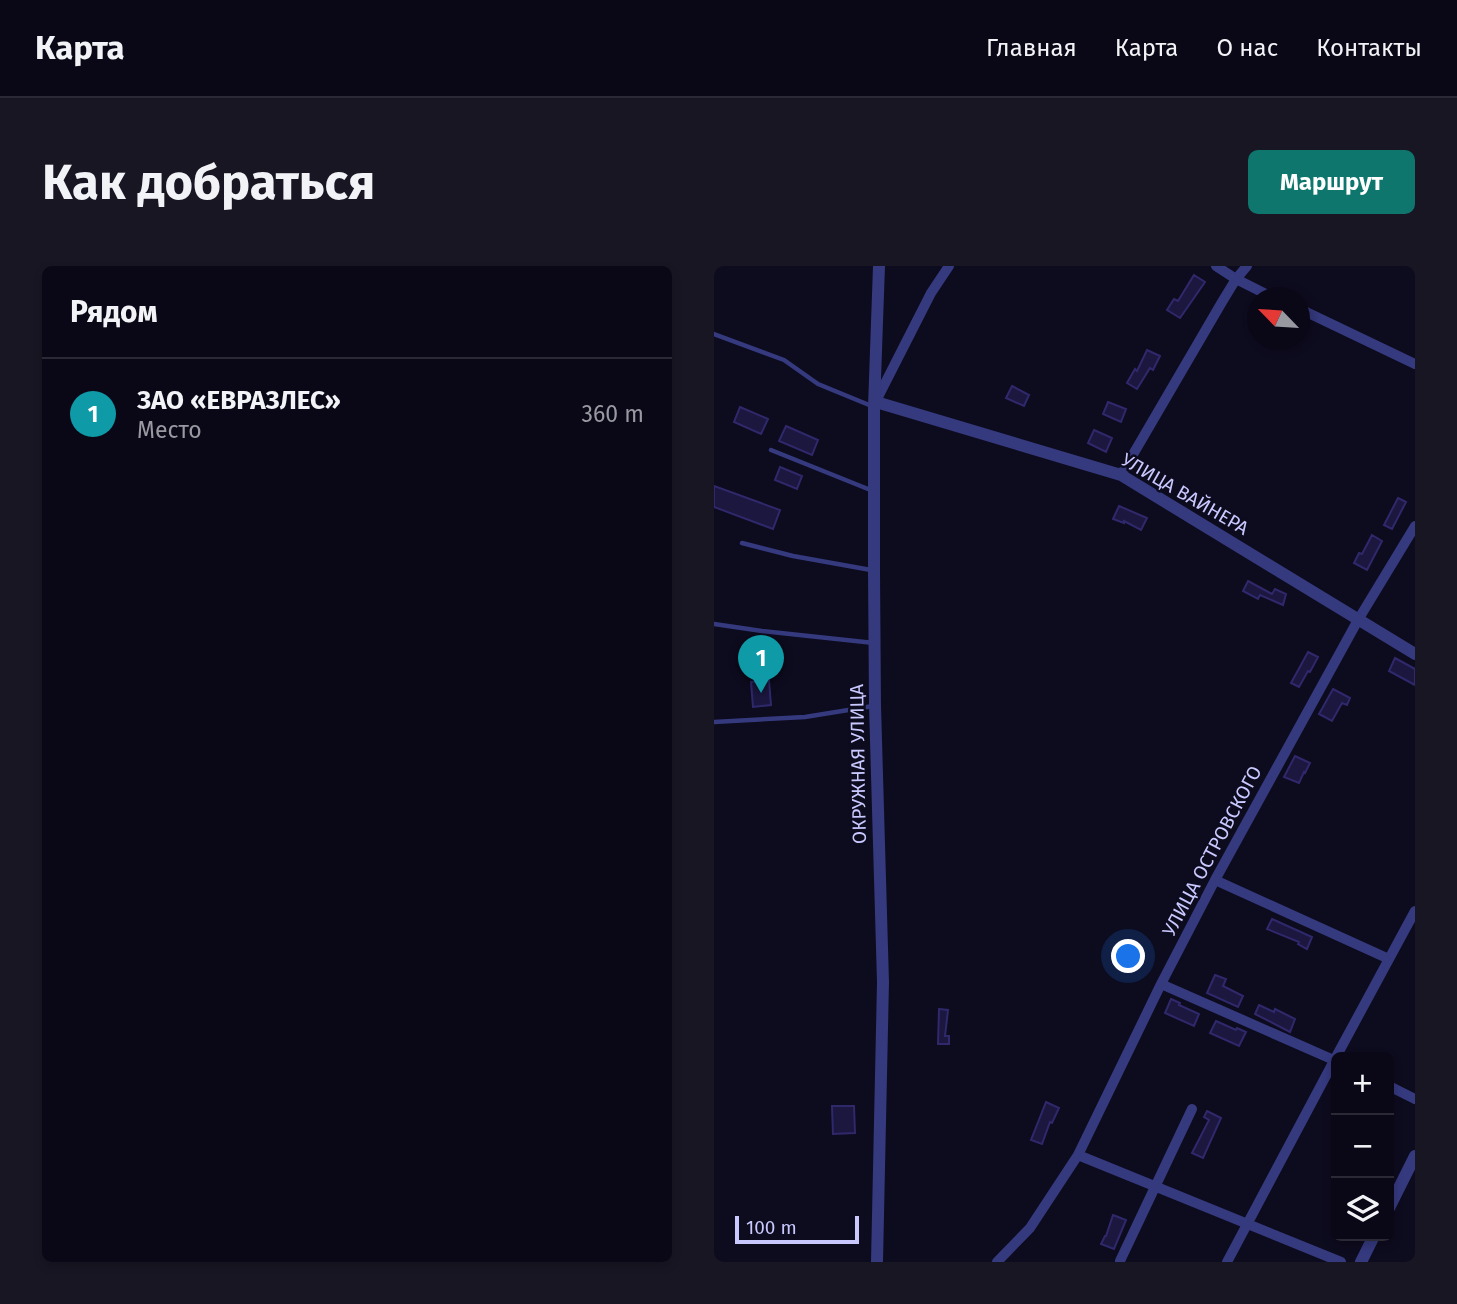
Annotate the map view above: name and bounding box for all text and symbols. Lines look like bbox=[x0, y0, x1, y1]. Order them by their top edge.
text: Карта bbox=[35, 28, 125, 68]
text: Главная bbox=[986, 34, 1077, 62]
text: Карта bbox=[1115, 34, 1178, 62]
text: О нас bbox=[1216, 34, 1278, 62]
text: Контакты bbox=[1316, 34, 1422, 62]
button: Маршрут bbox=[1248, 150, 1415, 214]
text: Как добраться bbox=[42, 153, 375, 212]
north arrow bbox=[1247, 287, 1310, 350]
text: Рядом bbox=[70, 294, 158, 330]
text: ЗАО «ЕВРАЗЛЕС» bbox=[137, 385, 341, 416]
text: 1 bbox=[88, 400, 98, 428]
text: 360 m bbox=[582, 400, 644, 428]
text: Место bbox=[137, 416, 202, 444]
street label: УЛИЦА ВАЙНЕРА bbox=[1117, 448, 1253, 540]
pin: 1 bbox=[738, 635, 784, 693]
street label: ОКРУЖНАЯ УЛИЦА bbox=[845, 684, 871, 844]
street label: УЛИЦА ОСТРОВСКОГО bbox=[1157, 762, 1267, 940]
your location bbox=[1111, 939, 1145, 973]
map controls bbox=[1331, 1052, 1394, 1241]
button: + bbox=[1331, 1052, 1394, 1115]
button: − bbox=[1331, 1115, 1394, 1178]
button: layers bbox=[1331, 1178, 1394, 1241]
scale bar bbox=[735, 1213, 859, 1245]
text: 100 m bbox=[746, 1216, 797, 1239]

